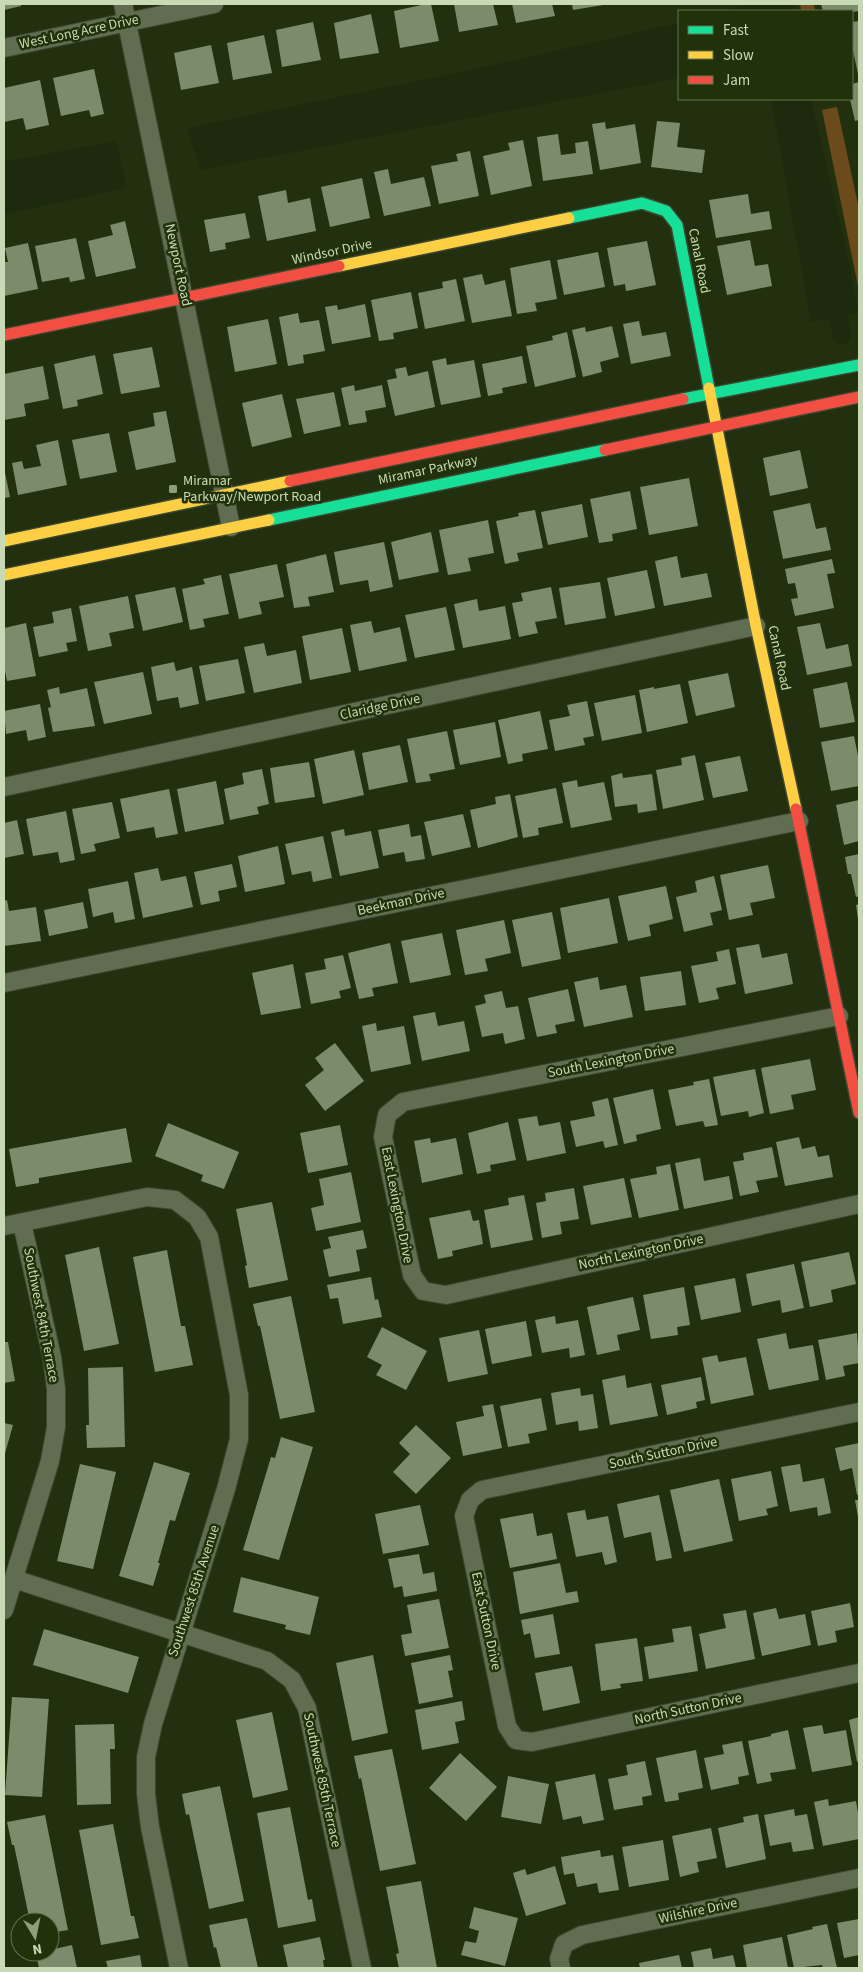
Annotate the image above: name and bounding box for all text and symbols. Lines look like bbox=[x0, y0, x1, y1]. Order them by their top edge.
street label: West Long Acre Drive bbox=[17, 10, 141, 54]
legend bbox=[678, 10, 853, 100]
text: Fast bbox=[723, 20, 749, 41]
text: Slow bbox=[723, 45, 754, 66]
text: Jam bbox=[723, 70, 750, 91]
street label: Newport Road bbox=[159, 222, 197, 308]
street label: Canal Road bbox=[683, 227, 715, 295]
street label: Windsor Drive bbox=[290, 234, 374, 270]
street label: Miramar Parkway bbox=[376, 450, 480, 490]
place label: Miramar Parkway/Newport Road bbox=[183, 471, 321, 507]
marker: Miramar Parkway/Newport Road bbox=[167, 483, 179, 495]
street label: Canal Road bbox=[762, 624, 796, 692]
street label: Claridge Drive bbox=[338, 689, 422, 725]
street label: Beekman Drive bbox=[356, 883, 446, 921]
street label: South Lexington Drive bbox=[546, 1039, 676, 1083]
street label: East Lexington Drive bbox=[376, 1145, 418, 1265]
street label: North Lexington Drive bbox=[577, 1229, 705, 1275]
street label: Southwest 84th Terrace bbox=[18, 1246, 64, 1384]
street label: South Sutton Drive bbox=[607, 1432, 719, 1474]
street label: Southwest 85th Avenue bbox=[163, 1523, 225, 1659]
street label: East Sutton Drive bbox=[466, 1570, 506, 1672]
street label: North Sutton Drive bbox=[633, 1688, 744, 1730]
street label: Southwest 85th Terrace bbox=[298, 1711, 346, 1849]
street label: Wilshire Drive bbox=[657, 1893, 739, 1929]
north arrow bbox=[10, 1912, 60, 1962]
text: N bbox=[31, 1938, 43, 1959]

